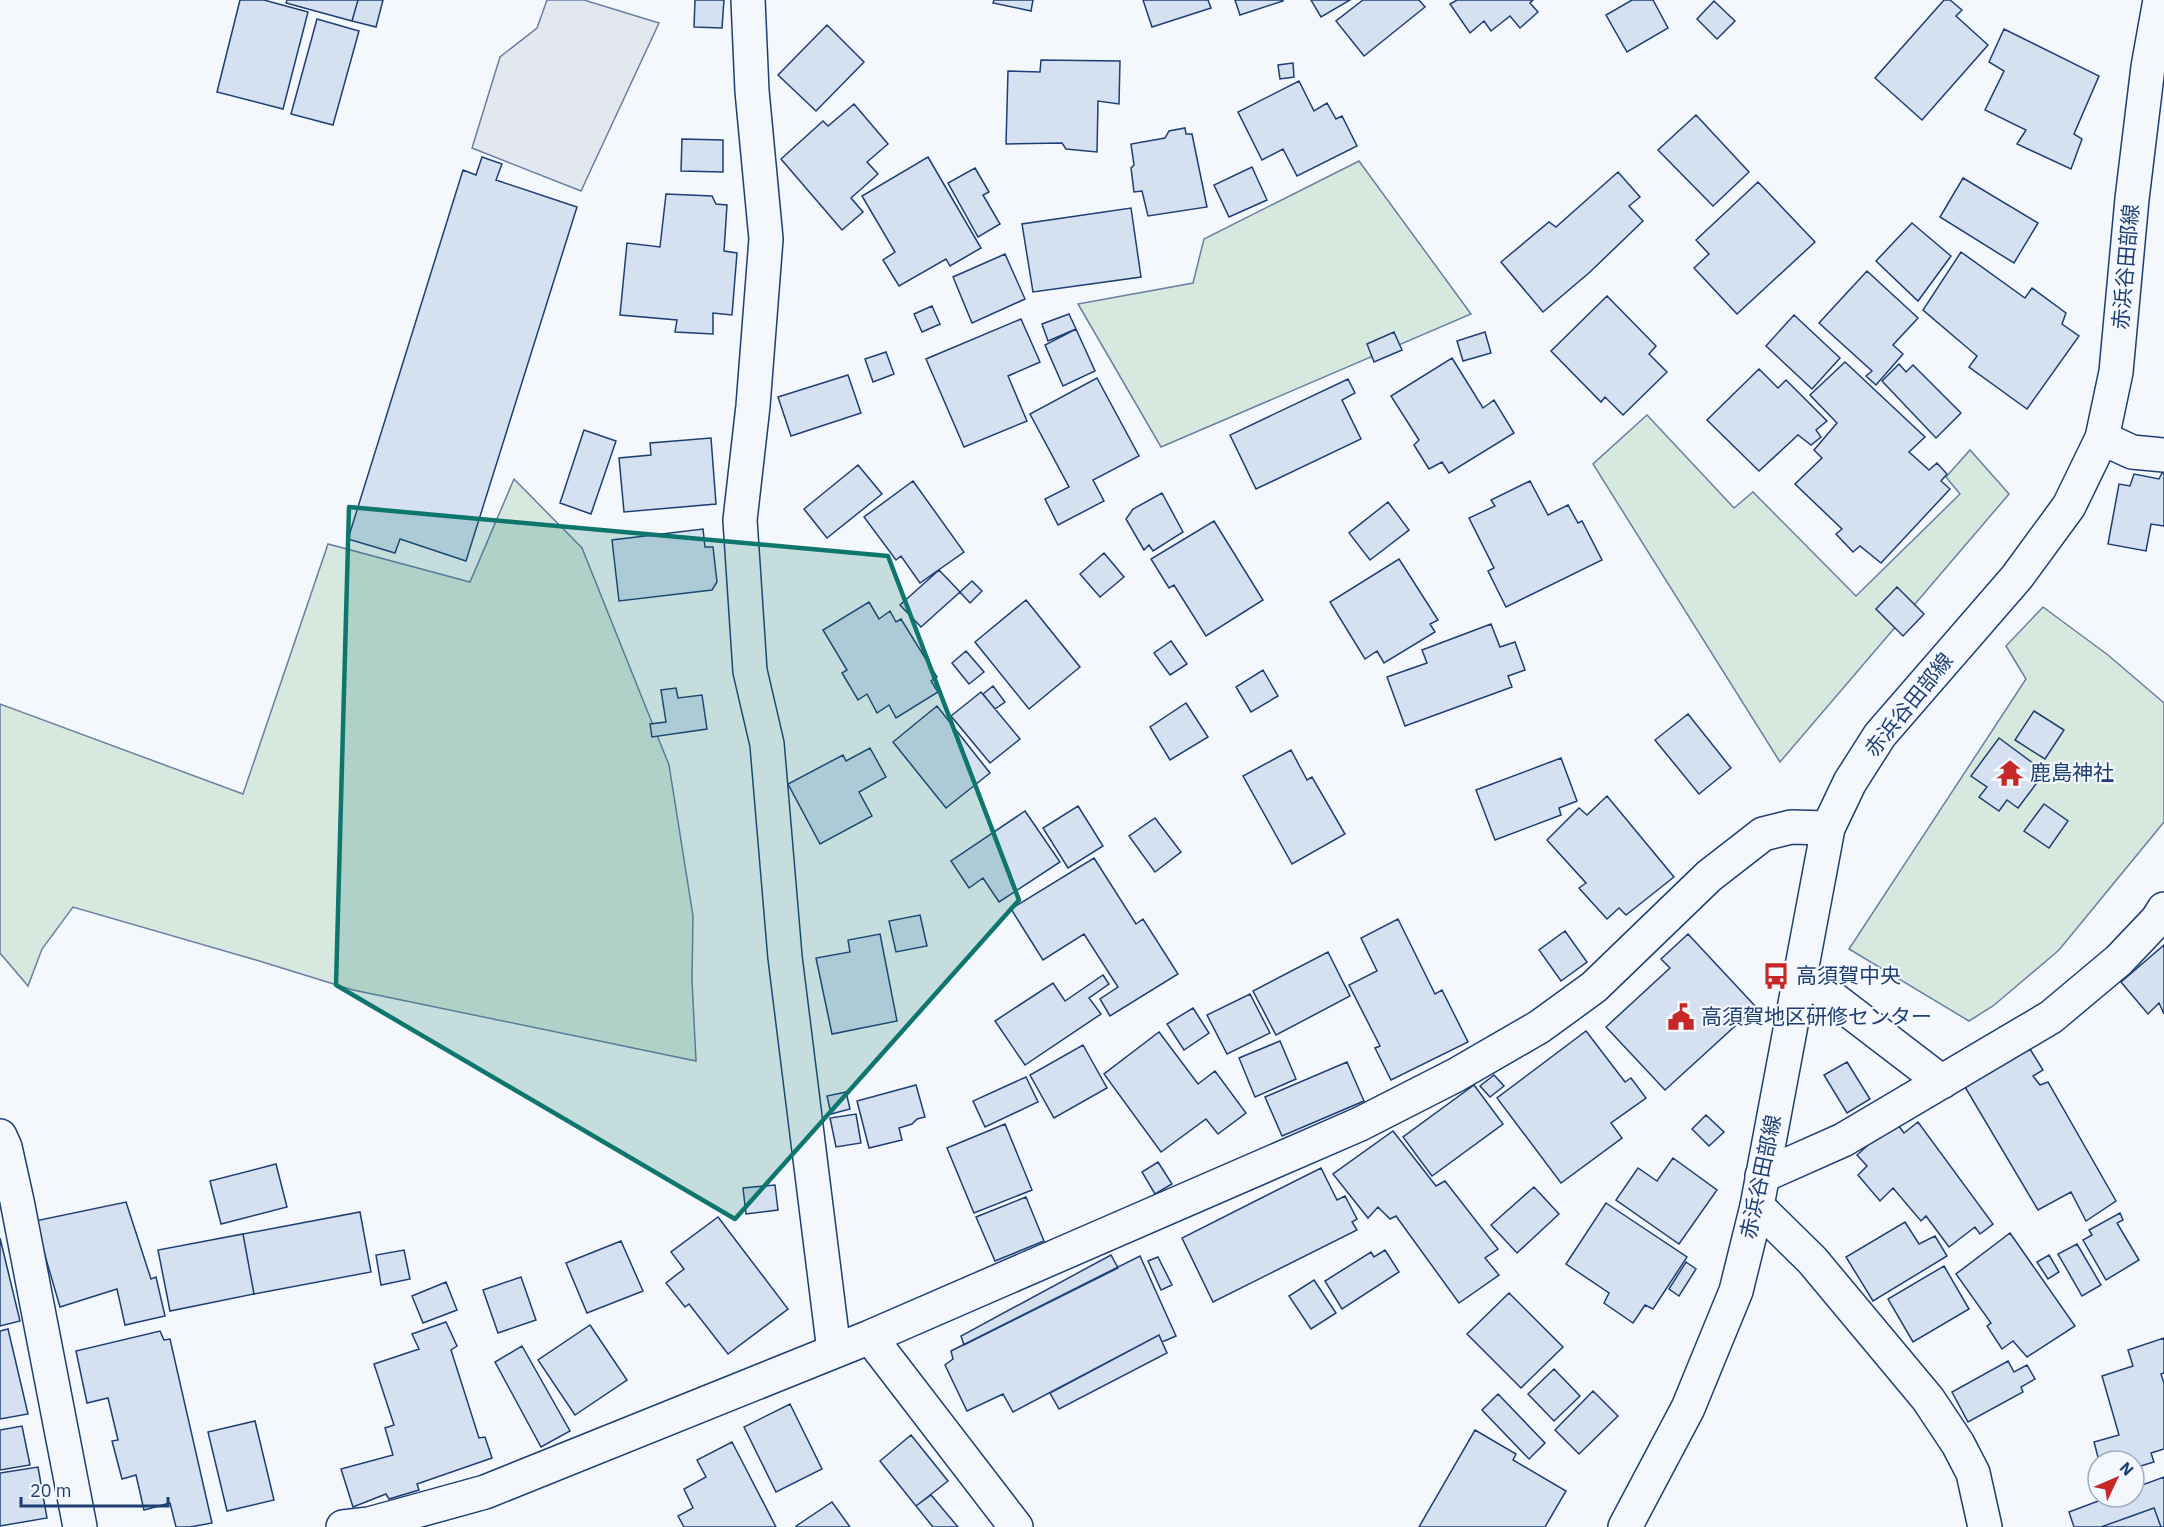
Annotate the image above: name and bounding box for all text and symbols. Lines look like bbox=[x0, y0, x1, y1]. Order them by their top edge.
street label: 赤浜谷田部線 bbox=[2106, 203, 2144, 331]
street label: 赤浜谷田部線 bbox=[1858, 647, 1959, 762]
temple icon: 鹿島神社 bbox=[1995, 758, 2025, 788]
place label: 鹿島神社 bbox=[2030, 758, 2114, 786]
bus stop icon: 高須賀中央 bbox=[1761, 961, 1791, 991]
place label: 高須賀中央 bbox=[1796, 961, 1901, 989]
public building icon: 高須賀地区研修センター bbox=[1666, 1002, 1696, 1032]
place label: 高須賀地区研修センター bbox=[1701, 1002, 1932, 1030]
street label: 赤浜谷田部線 bbox=[1733, 1112, 1787, 1241]
north arrow bbox=[2086, 1449, 2146, 1509]
text: N bbox=[2116, 1457, 2138, 1480]
scale bar bbox=[21, 1470, 168, 1508]
text: 20 m bbox=[30, 1479, 72, 1502]

